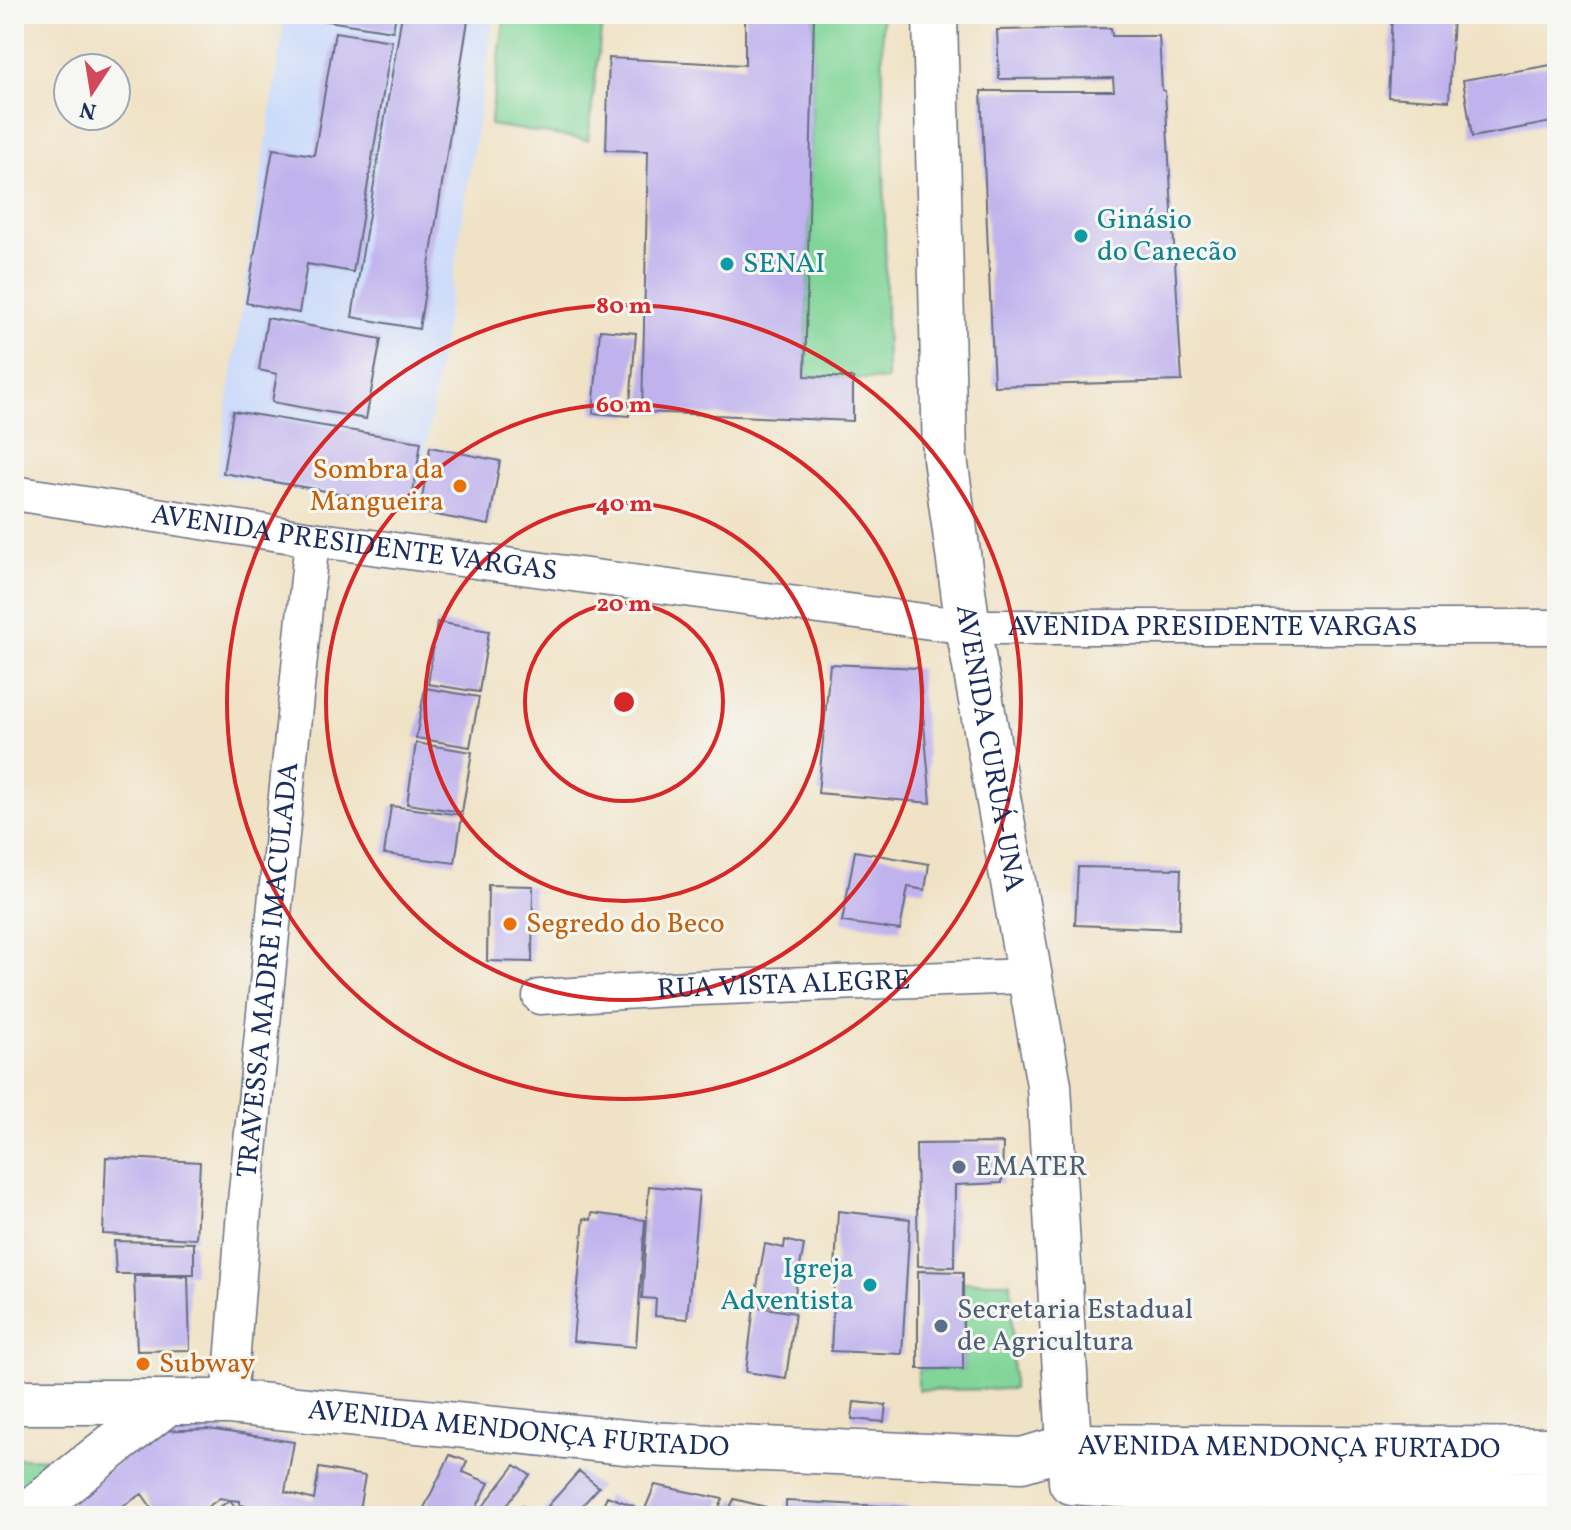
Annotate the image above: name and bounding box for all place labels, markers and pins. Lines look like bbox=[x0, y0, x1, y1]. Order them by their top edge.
place label: Ginásio do Canecão bbox=[1097, 201, 1237, 272]
marker: Ginásio do Canecão bbox=[1072, 227, 1090, 245]
place label: SENAI bbox=[743, 245, 825, 284]
marker: SENAI bbox=[718, 255, 736, 273]
place label: Sombra da Mangueira bbox=[310, 451, 444, 522]
marker: Sombra da Mangueira bbox=[451, 477, 469, 495]
centre of rings bbox=[610, 688, 638, 716]
place label: Segredo do Beco bbox=[526, 905, 725, 944]
marker: Segredo do Beco bbox=[501, 915, 519, 933]
place label: EMATER bbox=[975, 1148, 1087, 1187]
marker: EMATER bbox=[950, 1158, 968, 1176]
place label: Igreja Adventista bbox=[721, 1250, 854, 1321]
marker: Igreja Adventista bbox=[861, 1276, 879, 1294]
place label: Secretaria Estadual de Agricultura bbox=[957, 1291, 1193, 1362]
marker: Secretaria Estadual de Agricultura bbox=[932, 1317, 950, 1335]
place label: Subway bbox=[159, 1345, 255, 1384]
marker: Subway bbox=[134, 1355, 152, 1373]

